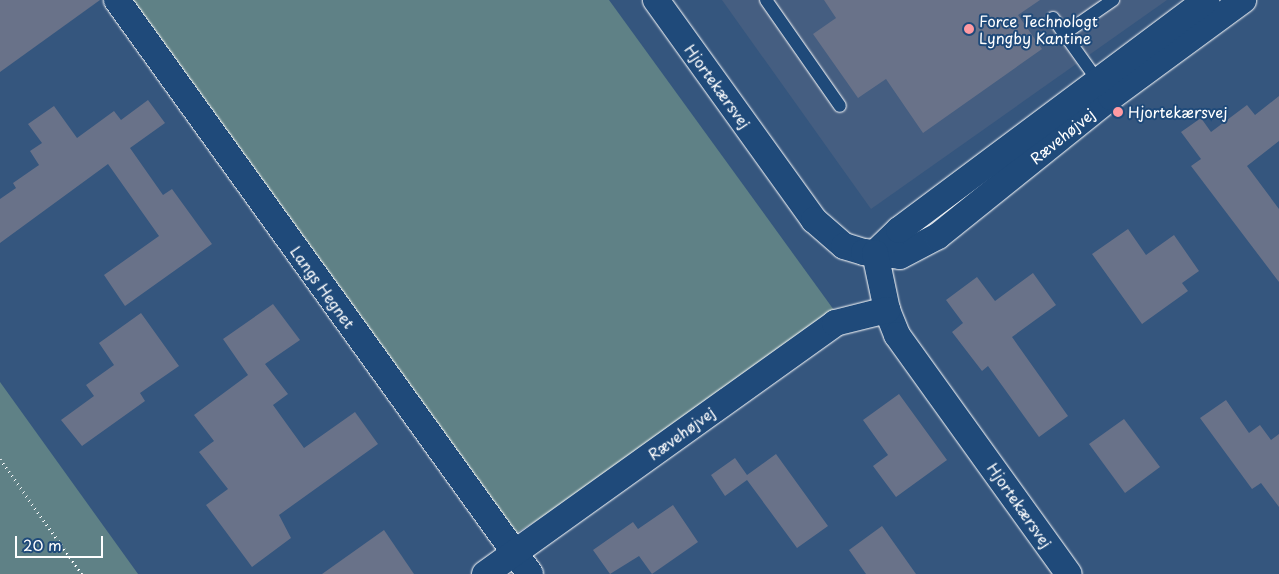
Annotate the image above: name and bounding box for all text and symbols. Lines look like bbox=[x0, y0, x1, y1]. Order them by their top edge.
place label: Force Technologt Lyngby Kantine bbox=[979, 11, 1099, 46]
marker: Force Technologt Lyngby Kantine bbox=[963, 23, 975, 35]
street label: Hjortekærsvej bbox=[682, 41, 754, 131]
place label: Hjortekærsvej bbox=[1128, 103, 1227, 121]
street label: Rævehøjvej bbox=[1026, 104, 1098, 168]
marker: Hjortekærsvej bbox=[1112, 106, 1124, 118]
street label: Langs Hegnet bbox=[287, 242, 359, 332]
street label: Rævehøjvej bbox=[644, 403, 718, 463]
street label: Hjortekærsvej bbox=[984, 459, 1056, 551]
scale bar bbox=[18, 526, 105, 558]
text: 20 m bbox=[23, 533, 62, 556]

